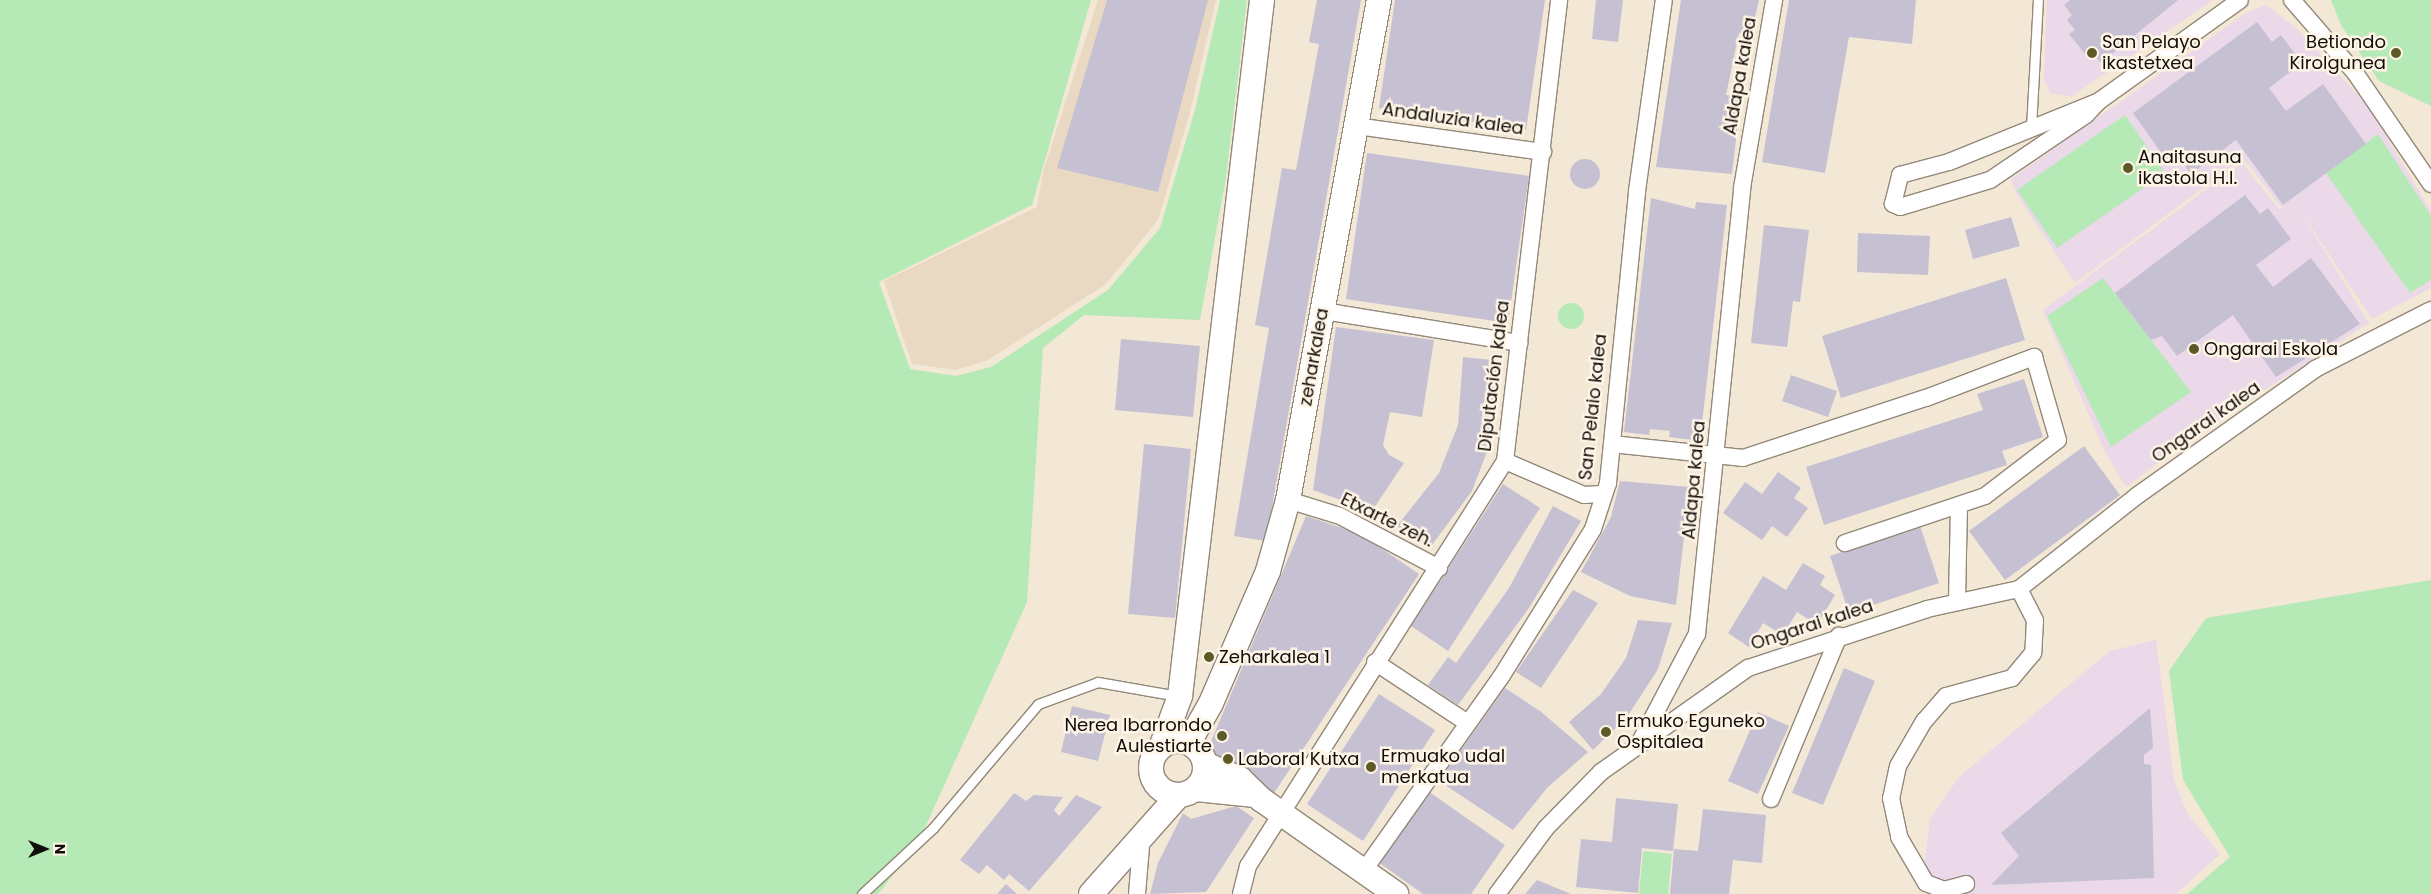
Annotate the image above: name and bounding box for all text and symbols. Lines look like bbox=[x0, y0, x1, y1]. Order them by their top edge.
street label: Aldapa kalea bbox=[1719, 15, 1761, 137]
place label: San Pelayo ikastetxea bbox=[2102, 32, 2201, 74]
place label: Betiondo Kirolgunea bbox=[2290, 32, 2386, 74]
marker: San Pelayo ikastetxea bbox=[2086, 47, 2098, 59]
marker: Betiondo Kirolgunea bbox=[2390, 47, 2402, 59]
street label: Andaluzia kalea bbox=[1381, 98, 1525, 140]
place label: Anaitasuna ikastola H.I. bbox=[2138, 147, 2242, 190]
marker: Anaitasuna ikastola H.I. bbox=[2122, 162, 2134, 174]
street label: Diputación kalea bbox=[1474, 299, 1514, 453]
street label: zeharkalea bbox=[1295, 306, 1333, 408]
street label: San Pelaio kalea bbox=[1575, 333, 1611, 481]
place label: Ongarai Eskola bbox=[2204, 338, 2338, 360]
marker: Ongarai Eskola bbox=[2188, 343, 2200, 355]
street label: Ongarai kalea bbox=[2148, 377, 2264, 467]
street label: Aldapa kalea bbox=[1678, 420, 1710, 540]
street label: Etxarte zeh. bbox=[1337, 488, 1437, 552]
street label: Ongarai kalea bbox=[1748, 595, 1876, 655]
place label: Zeharkalea 1 bbox=[1219, 646, 1330, 668]
marker: Zeharkalea 1 bbox=[1203, 651, 1215, 663]
place label: Ermuko Eguneko Ospitalea bbox=[1617, 711, 1765, 754]
place label: Nerea Ibarrondo Aulestiarte bbox=[1064, 715, 1212, 758]
marker: Ermuko Eguneko Ospitalea bbox=[1599, 725, 1613, 739]
marker: Nerea Ibarrondo Aulestiarte bbox=[1216, 730, 1228, 742]
place label: Ermuako udal merkatua bbox=[1381, 746, 1505, 789]
place label: Laboral Kutxa bbox=[1238, 748, 1359, 770]
marker: Laboral Kutxa bbox=[1222, 753, 1234, 765]
marker: Ermuako udal merkatua bbox=[1365, 761, 1377, 773]
north arrow bbox=[20, 824, 70, 874]
text: N bbox=[50, 844, 70, 854]

